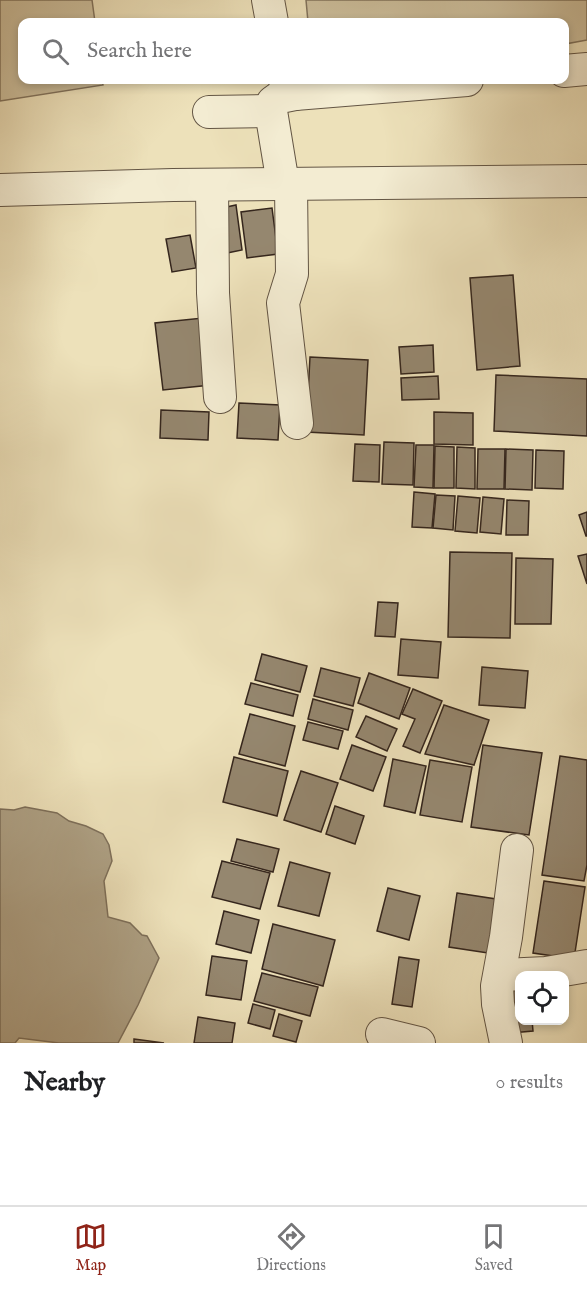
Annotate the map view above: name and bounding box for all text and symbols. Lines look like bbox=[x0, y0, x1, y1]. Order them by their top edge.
search box bbox=[18, 18, 569, 84]
icon: search bbox=[39, 35, 72, 68]
text: Search here bbox=[87, 37, 192, 65]
map controls bbox=[515, 971, 569, 1025]
button: locate bbox=[515, 971, 569, 1025]
text: Nearby bbox=[24, 1066, 105, 1099]
text: 0 results bbox=[496, 1070, 563, 1095]
tab: Map bbox=[74, 1220, 107, 1276]
tab: Directions bbox=[256, 1220, 326, 1276]
tab: Saved bbox=[475, 1220, 513, 1276]

